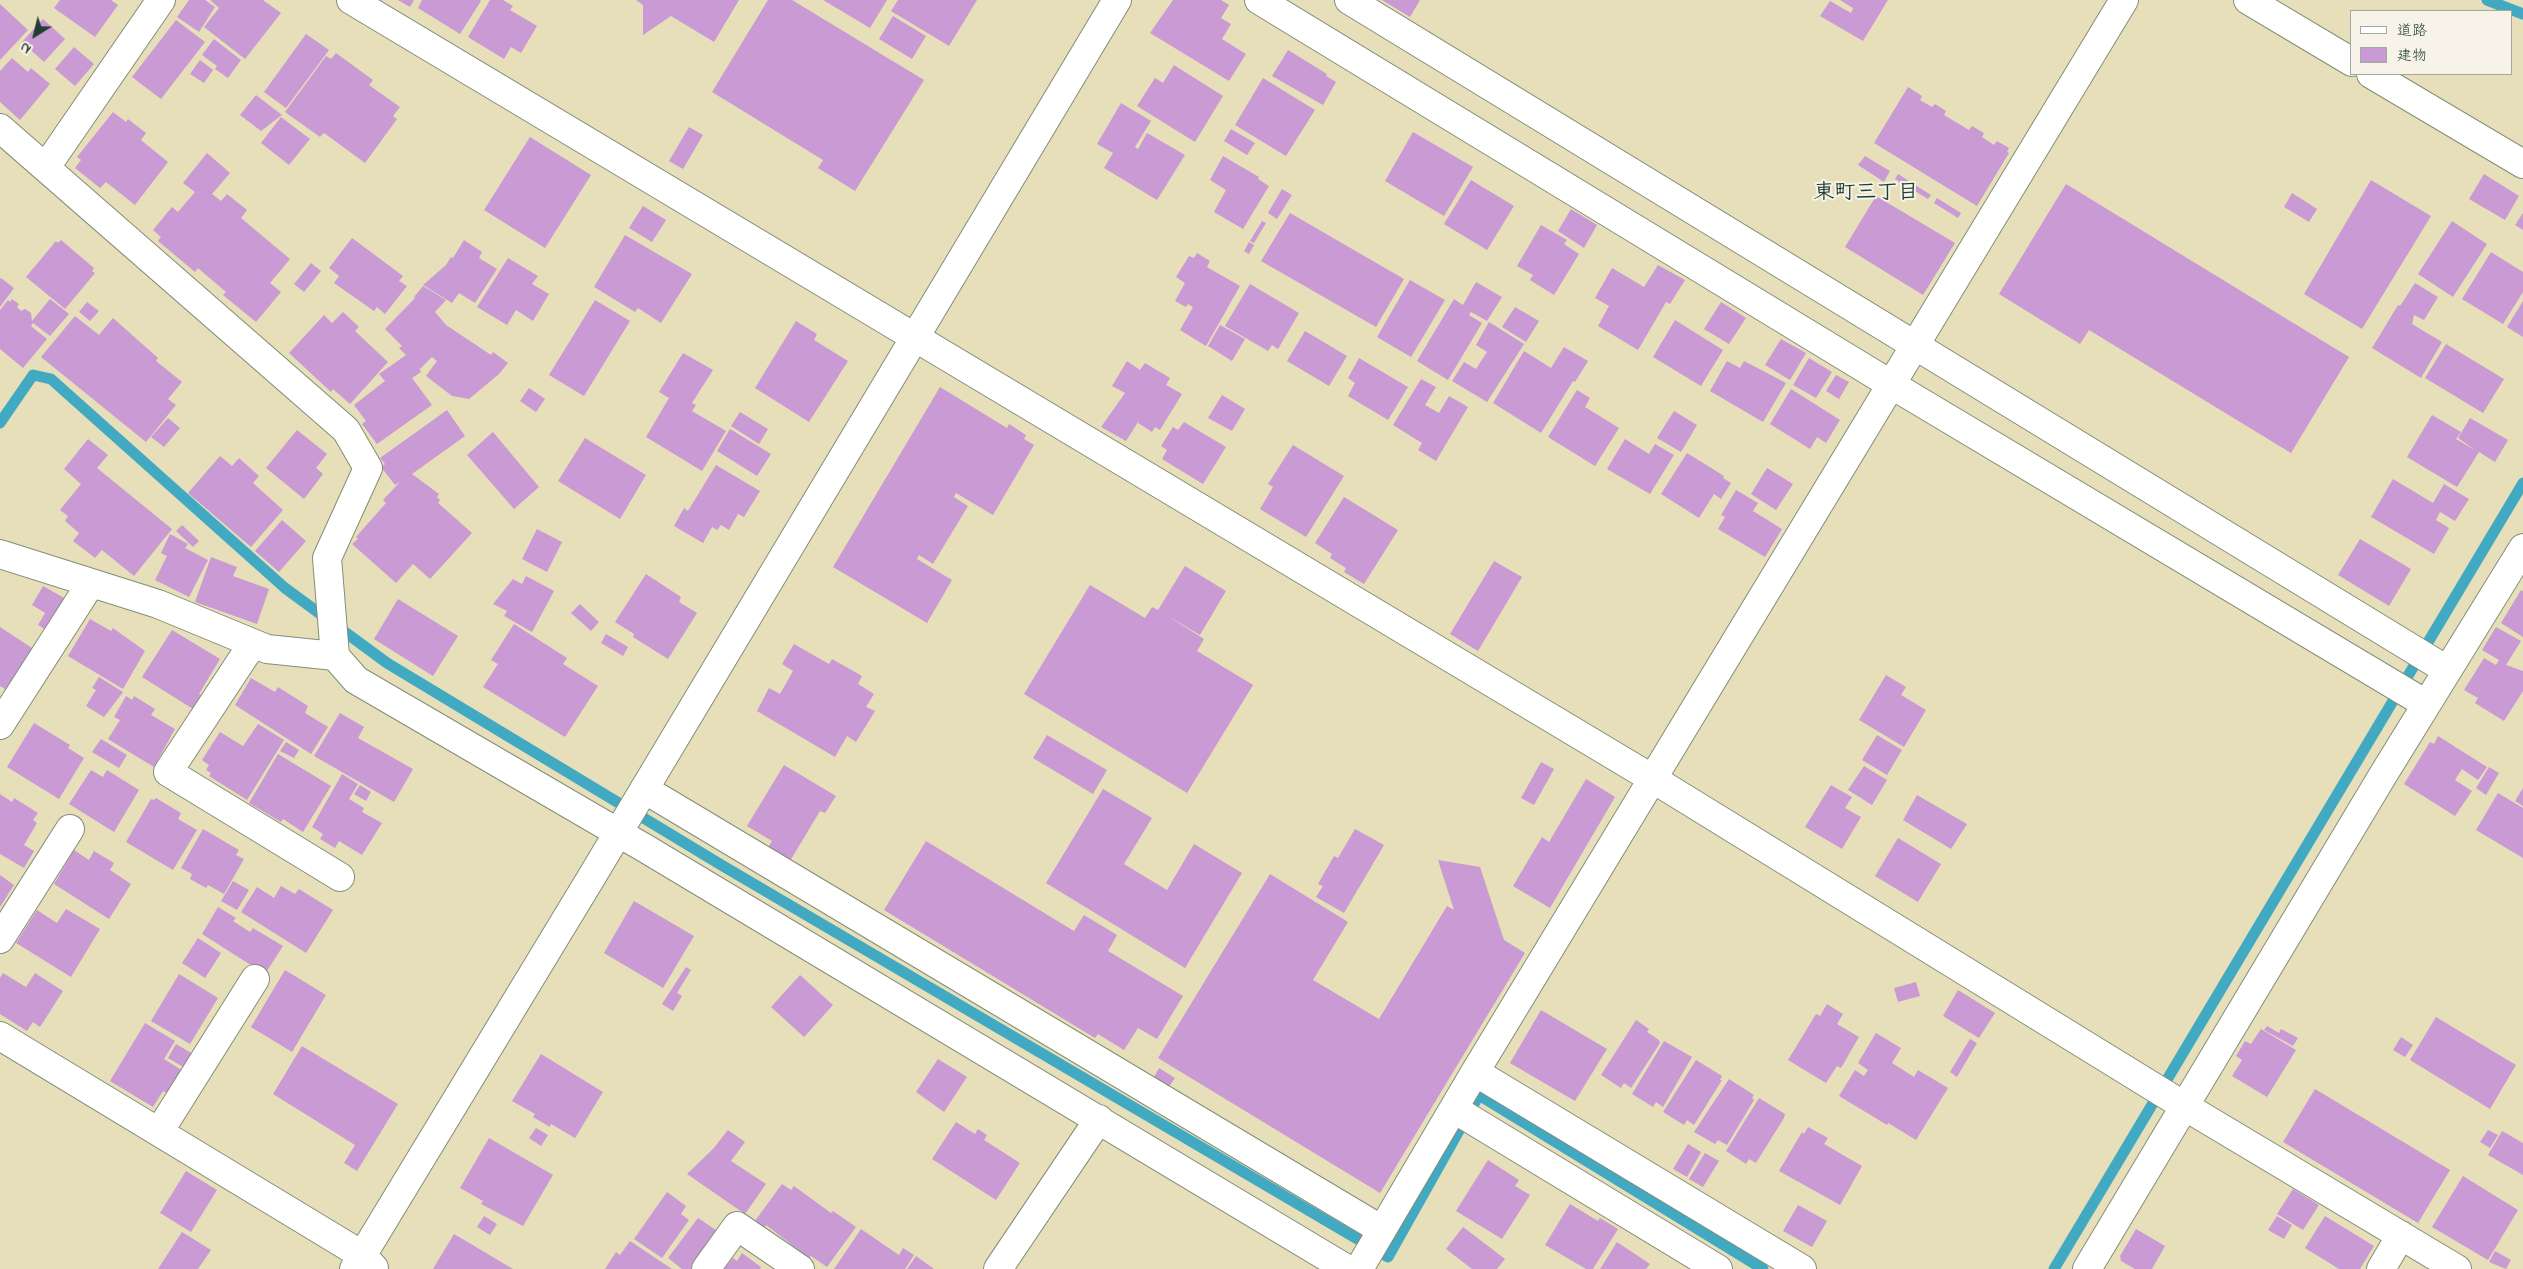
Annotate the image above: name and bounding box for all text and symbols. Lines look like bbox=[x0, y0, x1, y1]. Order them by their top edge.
north arrow bbox=[10, 10, 60, 60]
legend bbox=[2350, 10, 2513, 75]
text: 道路 bbox=[2397, 20, 2427, 42]
text: N bbox=[16, 36, 36, 59]
text: 建物 bbox=[2397, 45, 2427, 67]
district label: 東町三丁目 bbox=[1814, 182, 1918, 208]

